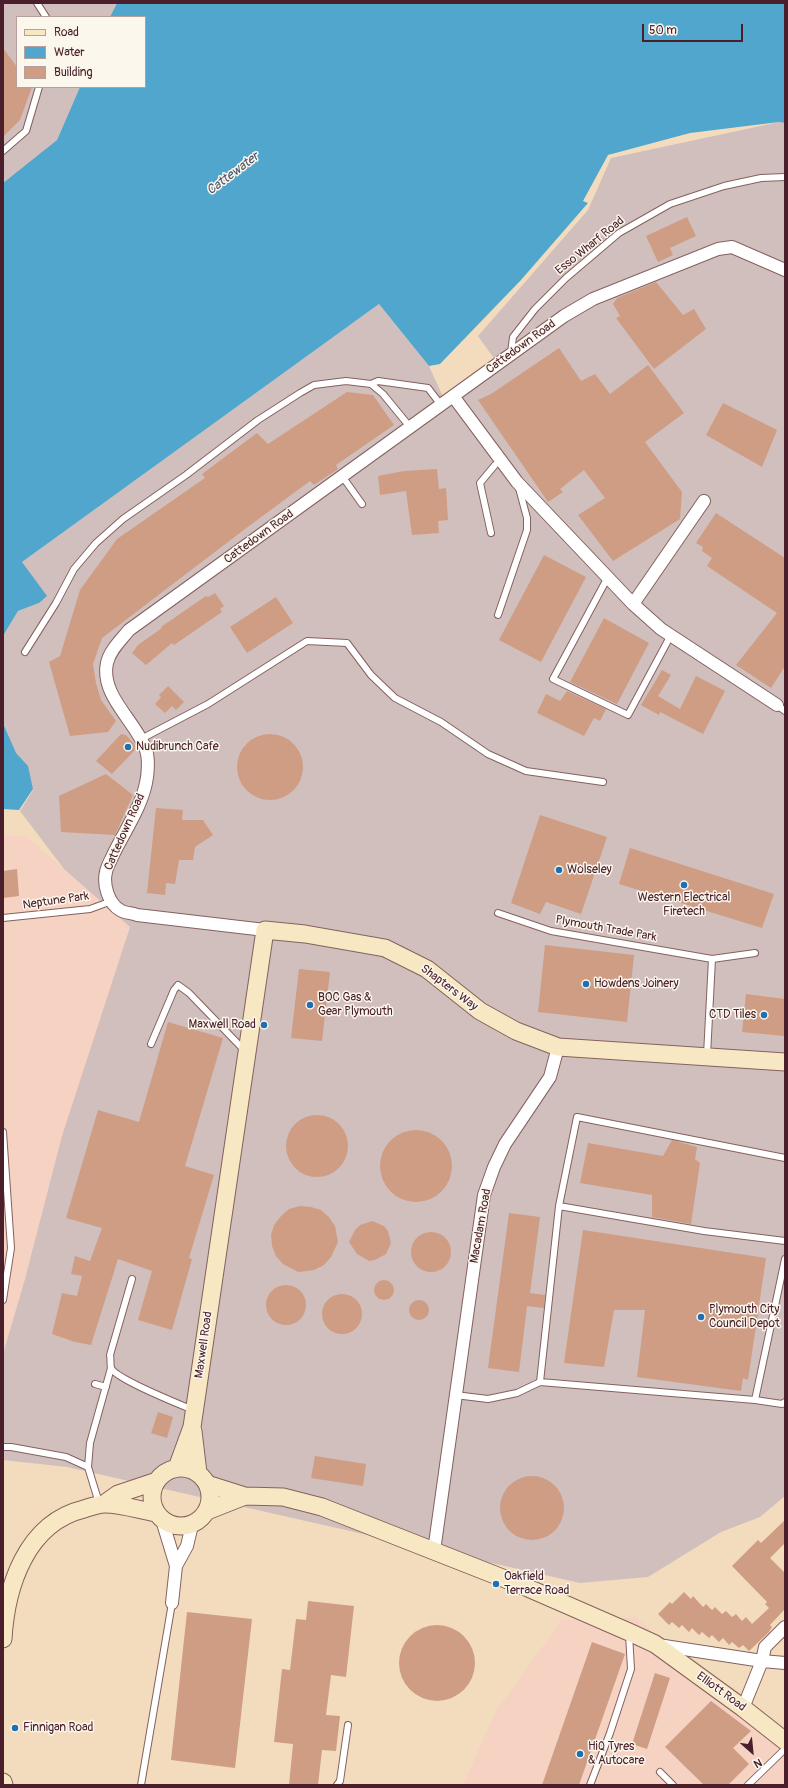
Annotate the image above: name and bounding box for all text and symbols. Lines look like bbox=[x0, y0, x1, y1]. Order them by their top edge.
legend bbox=[16, 16, 146, 88]
scale bar bbox=[644, 16, 745, 42]
text: 50 m bbox=[649, 23, 677, 38]
text: Road bbox=[54, 25, 79, 40]
text: Water bbox=[54, 45, 85, 60]
text: Building bbox=[54, 65, 93, 80]
water label: Cattewater bbox=[204, 149, 262, 199]
street label: Esso Wharf Road bbox=[553, 214, 627, 278]
street label: Cattedown Road bbox=[483, 317, 559, 377]
street label: Cattedown Road bbox=[221, 507, 297, 567]
place label: Nudibrunch Cafe bbox=[136, 740, 219, 754]
marker: Nudibrunch Cafe bbox=[123, 742, 133, 752]
street label: Cattedown Road bbox=[102, 791, 148, 873]
place label: Wolseley bbox=[567, 863, 612, 877]
marker: Wolseley bbox=[554, 865, 564, 875]
marker: Western Electrical Firetech bbox=[679, 880, 689, 890]
street label: Neptune Park bbox=[22, 889, 90, 913]
place label: Western Electrical Firetech bbox=[638, 891, 730, 919]
street label: Plymouth Trade Park bbox=[554, 913, 658, 945]
street label: Shapters Way bbox=[418, 962, 480, 1014]
place label: Howdens Joinery bbox=[594, 977, 679, 991]
marker: Howdens Joinery bbox=[581, 979, 591, 989]
place label: BOC Gas & Gear Plymouth bbox=[318, 991, 393, 1019]
marker: BOC Gas & Gear Plymouth bbox=[305, 1000, 315, 1010]
place label: CTD Tiles bbox=[709, 1008, 756, 1022]
marker: CTD Tiles bbox=[759, 1010, 769, 1020]
place label: Maxwell Road bbox=[189, 1018, 256, 1032]
marker: Maxwell Road bbox=[259, 1020, 269, 1030]
street label: Macadam Road bbox=[467, 1188, 495, 1264]
place label: Plymouth City Council Depot bbox=[709, 1303, 780, 1331]
street label: Maxwell Road bbox=[192, 1311, 216, 1379]
marker: Plymouth City Council Depot bbox=[696, 1312, 706, 1322]
place label: Oakfield Terrace Road bbox=[504, 1570, 569, 1598]
marker: Oakfield Terrace Road bbox=[491, 1579, 501, 1589]
street label: Elliott Road bbox=[693, 1669, 749, 1715]
place label: Finnigan Road bbox=[23, 1721, 93, 1735]
marker: Finnigan Road bbox=[10, 1723, 20, 1733]
north arrow bbox=[732, 1732, 772, 1772]
place label: HiQ Tyres & Autocare bbox=[588, 1740, 644, 1768]
marker: HiQ Tyres & Autocare bbox=[575, 1749, 585, 1759]
text: N bbox=[751, 1756, 764, 1771]

